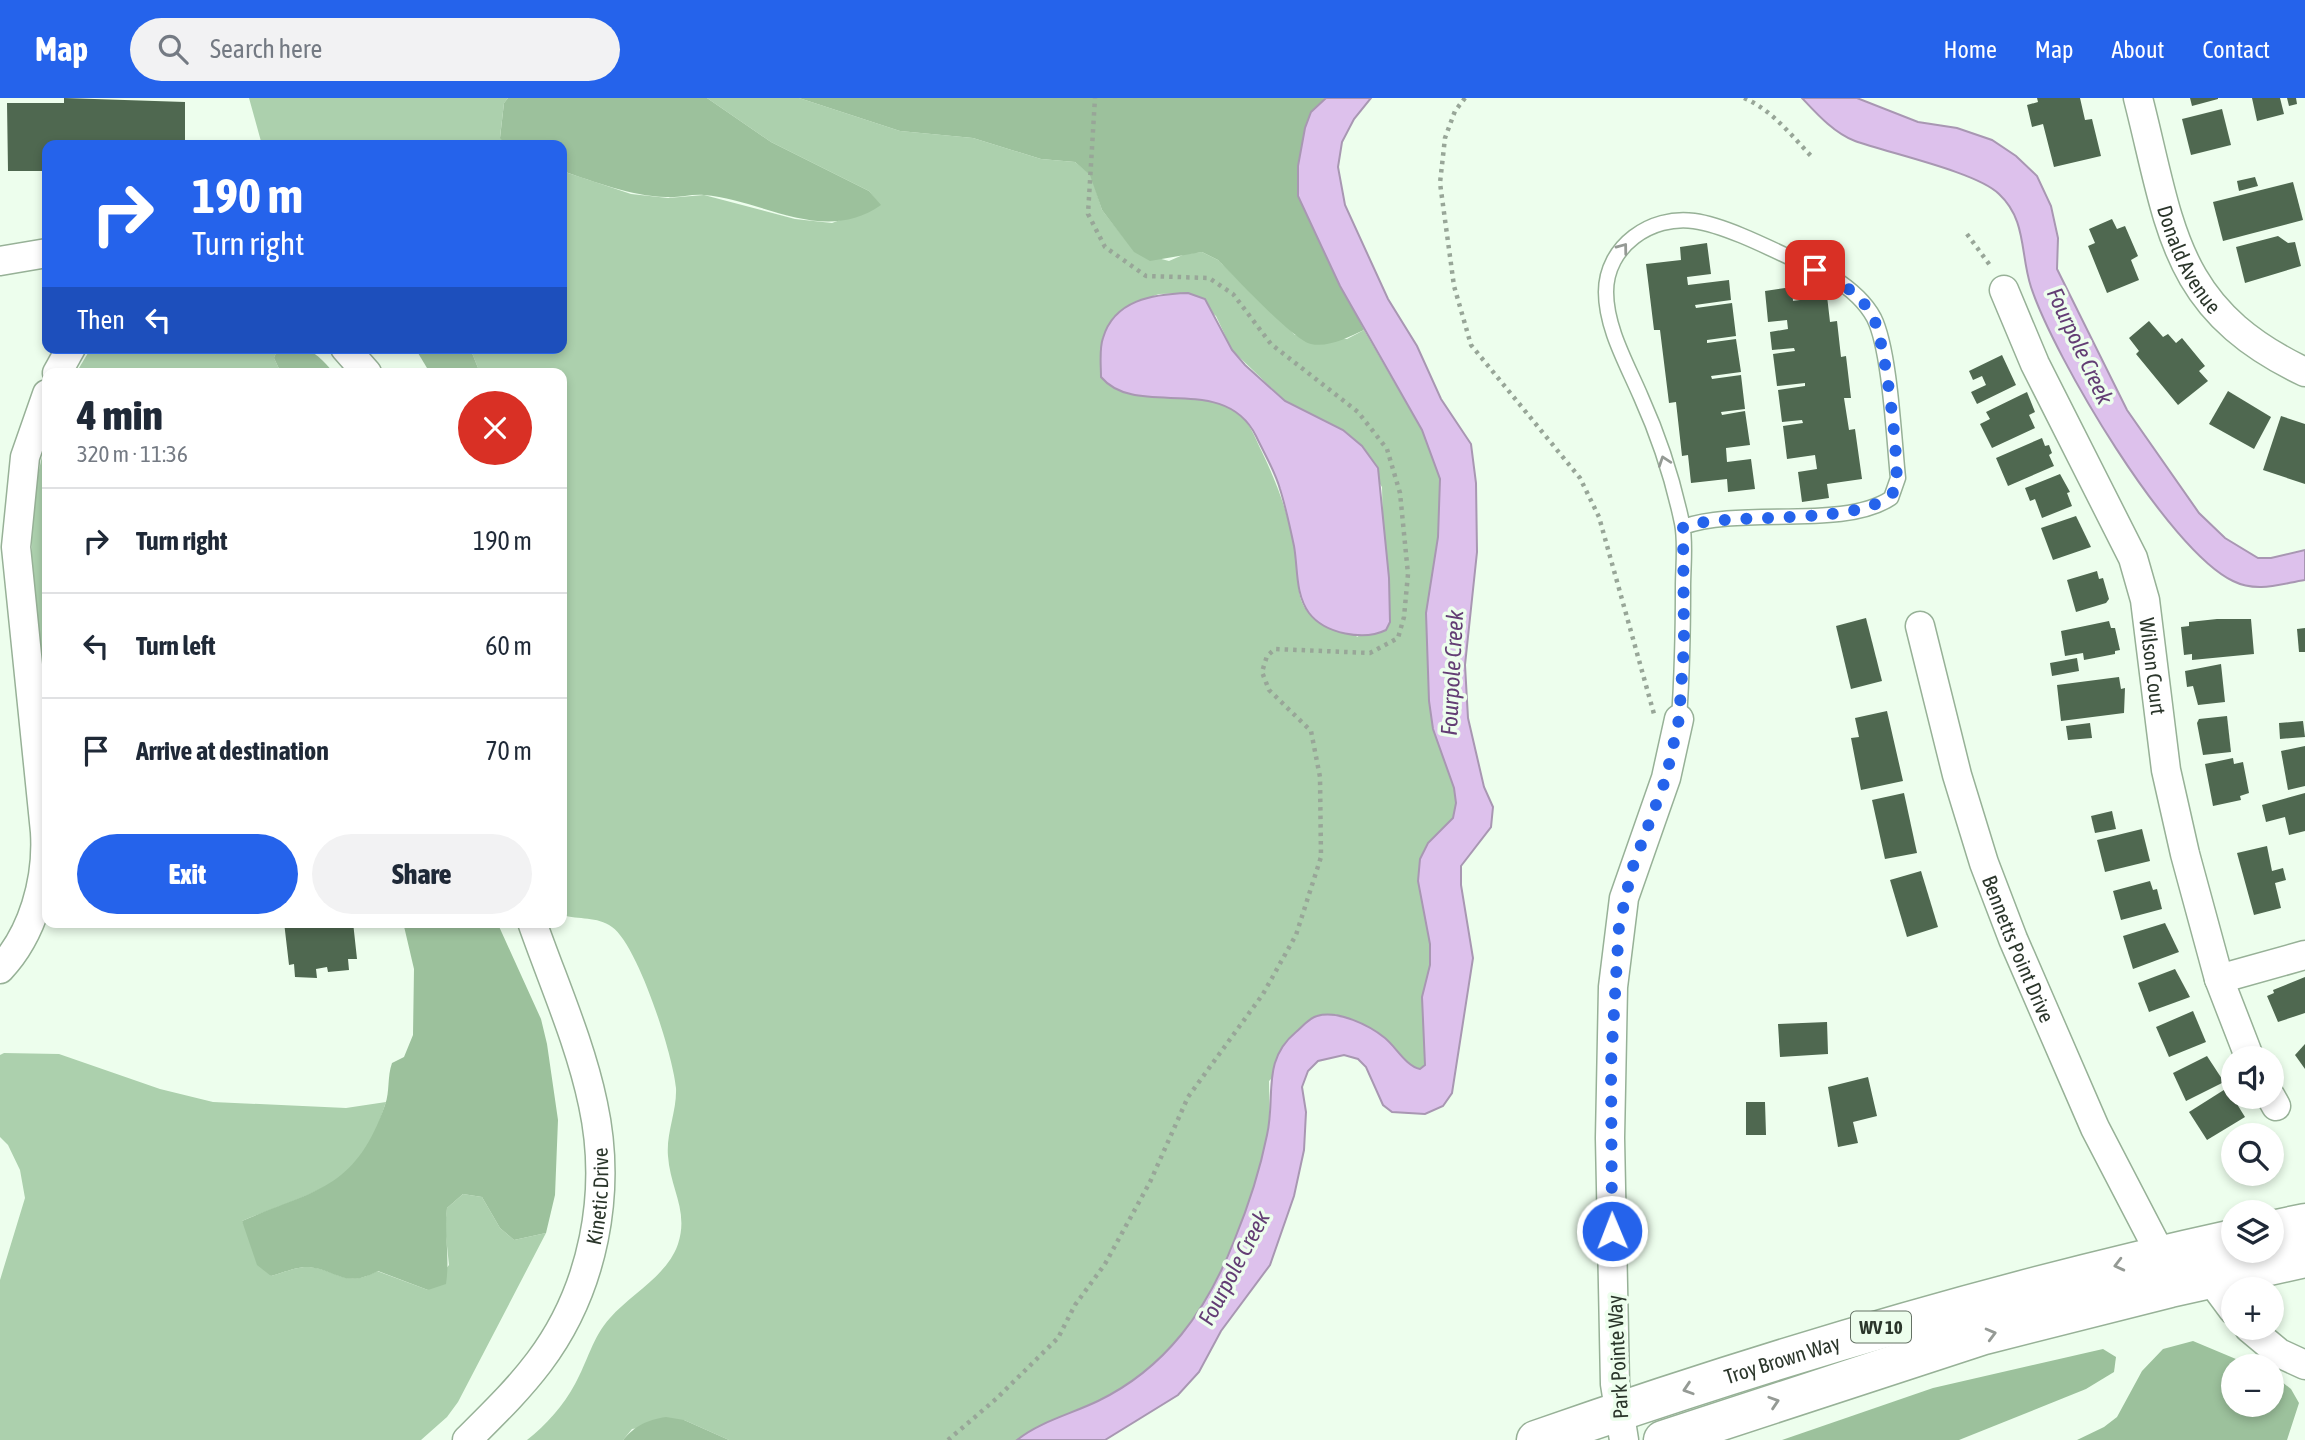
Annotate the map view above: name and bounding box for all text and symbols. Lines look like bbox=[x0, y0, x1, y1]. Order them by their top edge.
search box bbox=[130, 18, 620, 81]
text: Map bbox=[35, 30, 88, 68]
icon: search bbox=[154, 30, 192, 68]
text: Search here bbox=[210, 34, 322, 64]
text: Home bbox=[1943, 36, 1997, 63]
text: Map bbox=[2035, 36, 2073, 63]
text: About bbox=[2111, 36, 2164, 63]
text: Contact bbox=[2202, 36, 2270, 63]
text: 190 m bbox=[192, 167, 303, 223]
icon: right bbox=[77, 168, 168, 259]
street label: Donald Avenue bbox=[2153, 202, 2226, 318]
text: Turn right bbox=[192, 225, 305, 262]
pin bbox=[1785, 240, 1845, 300]
one-way arrow bbox=[1614, 244, 1627, 256]
icon: arrive bbox=[1796, 251, 1834, 289]
water label: Fourpole Creek bbox=[2042, 284, 2119, 409]
icon: left bbox=[139, 301, 177, 339]
text: Then bbox=[77, 305, 125, 335]
text: 4 min bbox=[77, 391, 163, 439]
button: close bbox=[458, 391, 532, 465]
text: 320 m · 11:36 bbox=[77, 441, 188, 467]
one-way arrow bbox=[1658, 456, 1672, 468]
icon: right bbox=[77, 522, 115, 560]
text: Turn right bbox=[136, 526, 227, 556]
text: 190 m bbox=[473, 526, 532, 556]
water label: Fourpole Creek bbox=[1436, 609, 1468, 736]
street label: Wilson Court bbox=[2135, 616, 2171, 716]
icon: left bbox=[77, 627, 115, 665]
text: Turn left bbox=[136, 631, 216, 661]
text: 60 m bbox=[485, 631, 532, 661]
icon: arrive bbox=[77, 732, 115, 770]
text: Arrive at destination bbox=[136, 736, 329, 766]
text: 70 m bbox=[485, 736, 532, 766]
button: Exit bbox=[77, 834, 298, 914]
button: Share bbox=[312, 834, 532, 914]
street label: Bennetts Point Drive bbox=[1978, 872, 2060, 1026]
map controls bbox=[2221, 1046, 2284, 1417]
button: sound bbox=[2221, 1046, 2284, 1109]
button: search bbox=[2221, 1123, 2284, 1186]
street label: Kinetic Drive bbox=[581, 1147, 612, 1247]
position arrow bbox=[1575, 1194, 1649, 1268]
button: layers bbox=[2221, 1200, 2284, 1263]
water label: Fourpole Creek bbox=[1193, 1206, 1275, 1330]
one-way arrow bbox=[2113, 1257, 2125, 1271]
button: + bbox=[2221, 1277, 2284, 1340]
street label: Park Pointe Way bbox=[1602, 1294, 1632, 1420]
road number: WV 10 bbox=[1851, 1312, 1911, 1343]
one-way arrow bbox=[1984, 1328, 1996, 1342]
street label: Troy Brown Way bbox=[1721, 1330, 1843, 1388]
button: − bbox=[2221, 1354, 2284, 1417]
one-way arrow bbox=[1683, 1381, 1695, 1395]
one-way arrow bbox=[1767, 1396, 1779, 1410]

